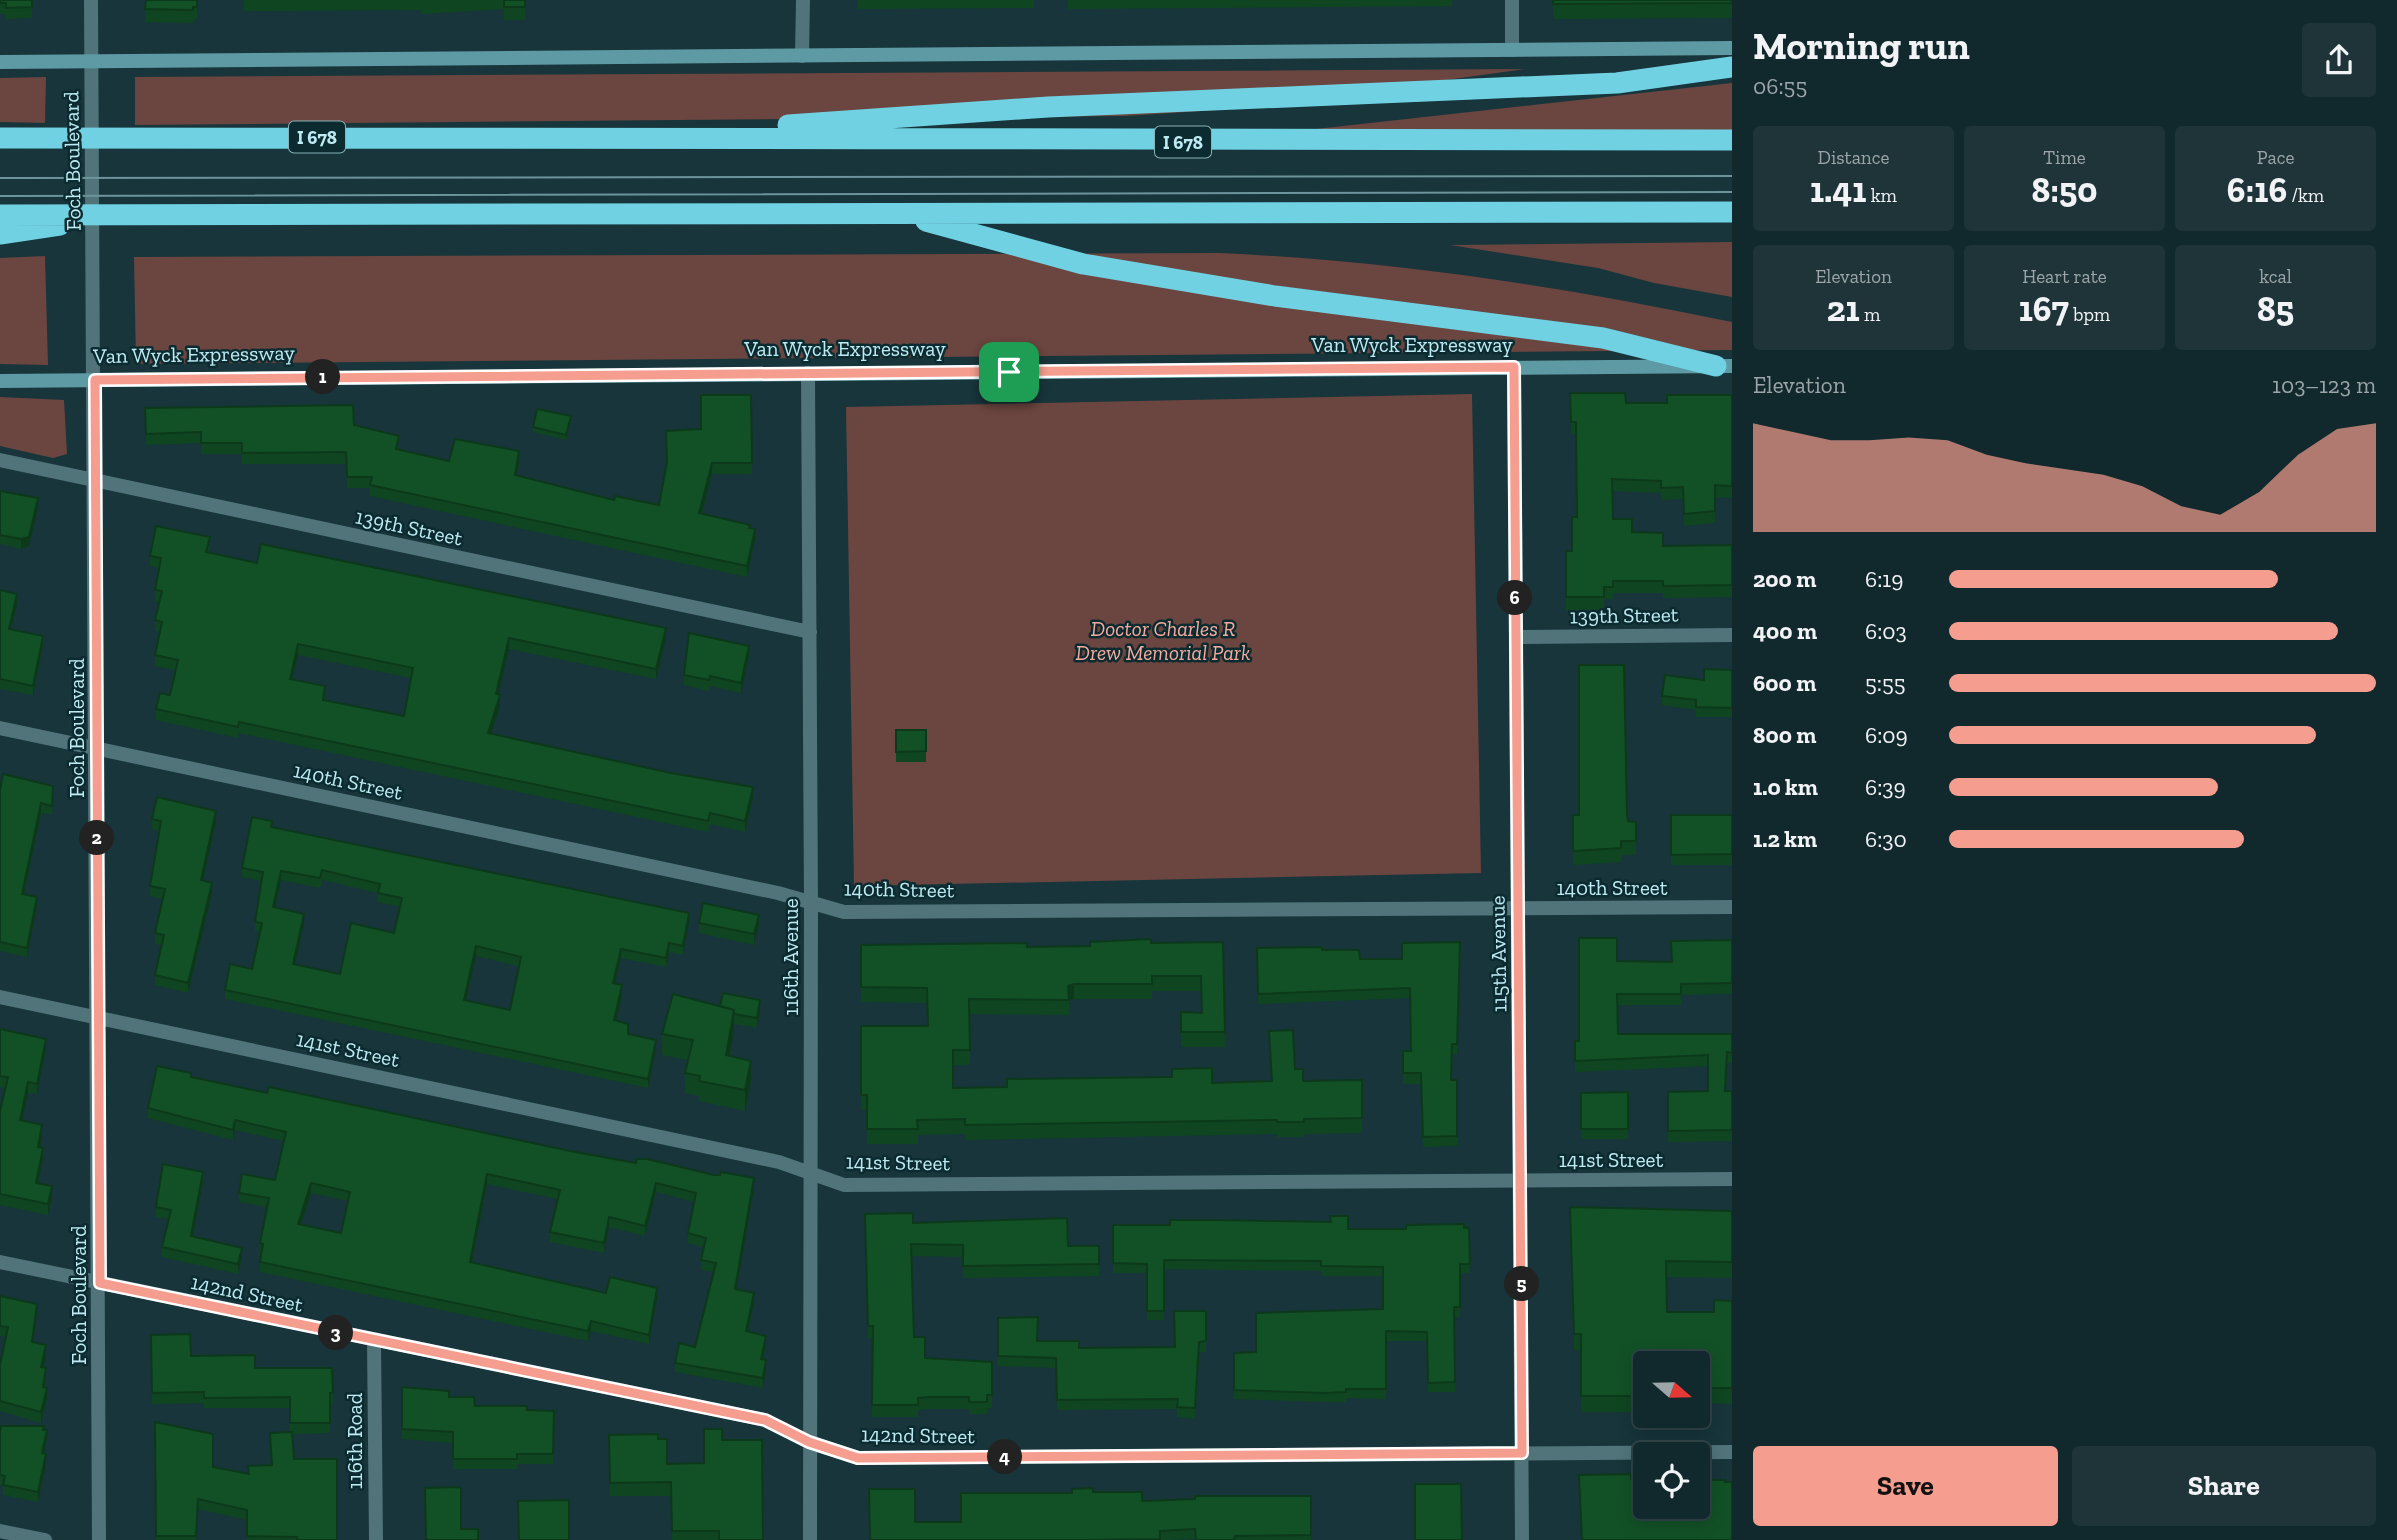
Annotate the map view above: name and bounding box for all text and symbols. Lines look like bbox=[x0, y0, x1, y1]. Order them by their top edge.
text: Morning run bbox=[1753, 23, 1970, 69]
button: share bbox=[2302, 23, 2376, 97]
text: 06:55 bbox=[1753, 72, 1807, 100]
street label: Foch Boulevard bbox=[58, 91, 86, 231]
road number: I 678 bbox=[289, 122, 345, 153]
road number: I 678 bbox=[1155, 126, 1211, 158]
text: Distance bbox=[1818, 146, 1889, 169]
text: Time bbox=[2043, 146, 2086, 169]
text: Pace bbox=[2257, 146, 2294, 169]
text: 1.41 bbox=[1810, 169, 1866, 211]
text: 8:50 bbox=[2032, 169, 2097, 211]
text: 6:16 bbox=[2227, 169, 2287, 211]
text: km bbox=[1866, 184, 1897, 207]
text: /km bbox=[2287, 184, 2324, 207]
text: Elevation bbox=[1815, 265, 1892, 288]
text: Heart rate bbox=[2022, 265, 2107, 288]
text: kcal bbox=[2259, 265, 2292, 288]
text: 21 bbox=[1827, 288, 1860, 330]
text: 167 bbox=[2019, 288, 2069, 330]
text: 85 bbox=[2257, 288, 2294, 330]
text: m bbox=[1860, 303, 1880, 326]
text: bpm bbox=[2069, 303, 2110, 326]
street label: Van Wyck Expressway bbox=[1310, 332, 1513, 357]
street label: Van Wyck Expressway bbox=[743, 336, 946, 361]
street label: Van Wyck Expressway bbox=[92, 340, 295, 368]
pin bbox=[979, 342, 1039, 402]
icon: arrive bbox=[990, 353, 1028, 391]
pin: 1 bbox=[306, 360, 340, 394]
text: 1 bbox=[319, 365, 326, 388]
text: Elevation bbox=[1753, 371, 1846, 399]
text: 103–123 m bbox=[2272, 371, 2376, 399]
street label: 139th Street bbox=[353, 503, 465, 551]
text: 200 m bbox=[1753, 565, 1816, 593]
text: 6:19 bbox=[1865, 565, 1903, 593]
pin: 6 bbox=[1498, 580, 1532, 616]
text: 6 bbox=[1509, 586, 1520, 609]
street label: 139th Street bbox=[1569, 602, 1679, 628]
park label: Doctor Charles R Drew Memorial Park bbox=[1076, 616, 1250, 665]
text: 400 m bbox=[1753, 617, 1817, 645]
text: 6:03 bbox=[1865, 617, 1907, 645]
street label: Foch Boulevard bbox=[64, 658, 89, 798]
text: 600 m bbox=[1753, 669, 1816, 697]
text: 5:55 bbox=[1865, 669, 1905, 697]
text: 800 m bbox=[1753, 721, 1816, 749]
text: 6:09 bbox=[1865, 721, 1908, 749]
street label: 140th Street bbox=[291, 757, 405, 805]
text: 1.0 km bbox=[1753, 773, 1818, 801]
text: 6:39 bbox=[1865, 773, 1906, 801]
pin: 2 bbox=[80, 820, 114, 856]
text: 1.2 km bbox=[1753, 825, 1817, 853]
text: 6:30 bbox=[1865, 825, 1907, 853]
text: 2 bbox=[91, 826, 102, 849]
street label: 140th Street bbox=[1557, 875, 1668, 900]
street label: 140th Street bbox=[843, 876, 955, 902]
street label: 115th Avenue bbox=[1484, 895, 1512, 1013]
street label: 116th Avenue bbox=[778, 898, 803, 1016]
street label: 141st Street bbox=[294, 1026, 402, 1072]
street label: 141st Street bbox=[1559, 1147, 1663, 1172]
street label: 141st Street bbox=[845, 1149, 951, 1175]
street label: Foch Boulevard bbox=[66, 1225, 91, 1365]
pin: 5 bbox=[1504, 1266, 1540, 1302]
street label: 142nd Street bbox=[189, 1269, 305, 1317]
text: 5 bbox=[1517, 1272, 1526, 1295]
pin: 3 bbox=[318, 1316, 354, 1350]
text: 3 bbox=[330, 1321, 341, 1344]
north arrow bbox=[1633, 1351, 1710, 1428]
map controls bbox=[1633, 1351, 1710, 1519]
street label: 116th Road bbox=[342, 1392, 367, 1489]
street label: 142nd Street bbox=[861, 1422, 975, 1448]
pin: 4 bbox=[988, 1440, 1023, 1474]
button: locate bbox=[1633, 1442, 1710, 1519]
text: 4 bbox=[999, 1445, 1010, 1468]
button: Save bbox=[1753, 1446, 2058, 1526]
button: Share bbox=[2072, 1446, 2376, 1526]

